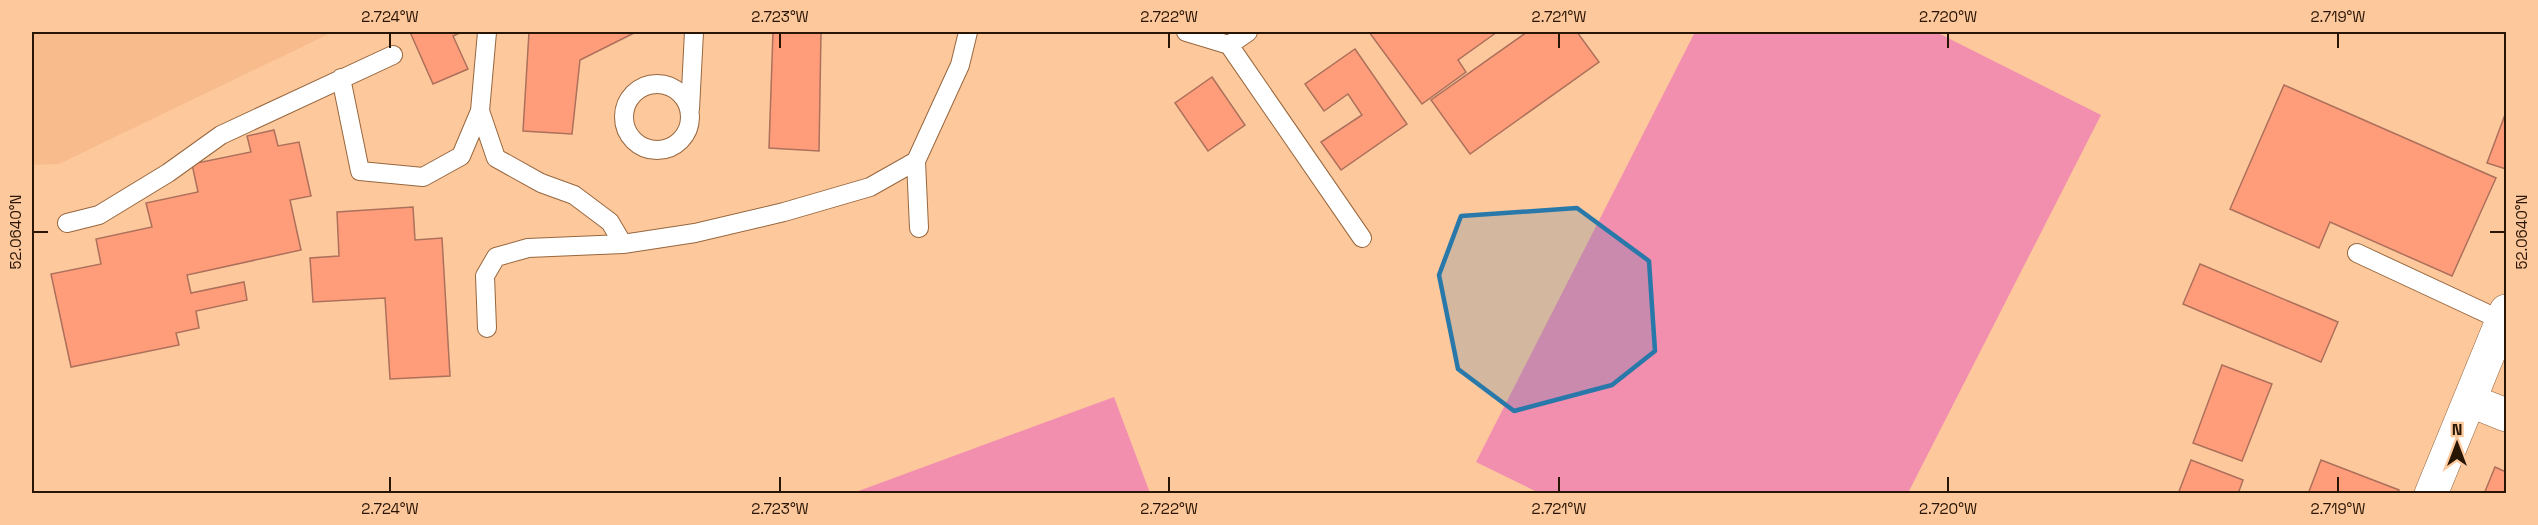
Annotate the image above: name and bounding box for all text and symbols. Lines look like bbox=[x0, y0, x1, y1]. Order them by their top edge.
text: 2.724°W bbox=[361, 7, 419, 26]
text: 2.723°W bbox=[751, 7, 809, 26]
text: 2.722°W bbox=[1140, 7, 1198, 26]
text: 2.721°W bbox=[1532, 7, 1586, 26]
text: 2.720°W bbox=[1919, 7, 1977, 26]
text: 2.719°W bbox=[2311, 7, 2365, 26]
text: 52.0640°N bbox=[6, 195, 25, 269]
text: 52.0640°N bbox=[2512, 195, 2531, 269]
north arrow bbox=[2427, 414, 2487, 474]
text: N bbox=[2452, 419, 2462, 440]
text: 2.724°W bbox=[361, 499, 419, 518]
text: 2.723°W bbox=[751, 499, 809, 518]
text: 2.722°W bbox=[1140, 499, 1198, 518]
text: 2.721°W bbox=[1532, 499, 1586, 518]
text: 2.720°W bbox=[1919, 499, 1977, 518]
text: 2.719°W bbox=[2311, 499, 2365, 518]

